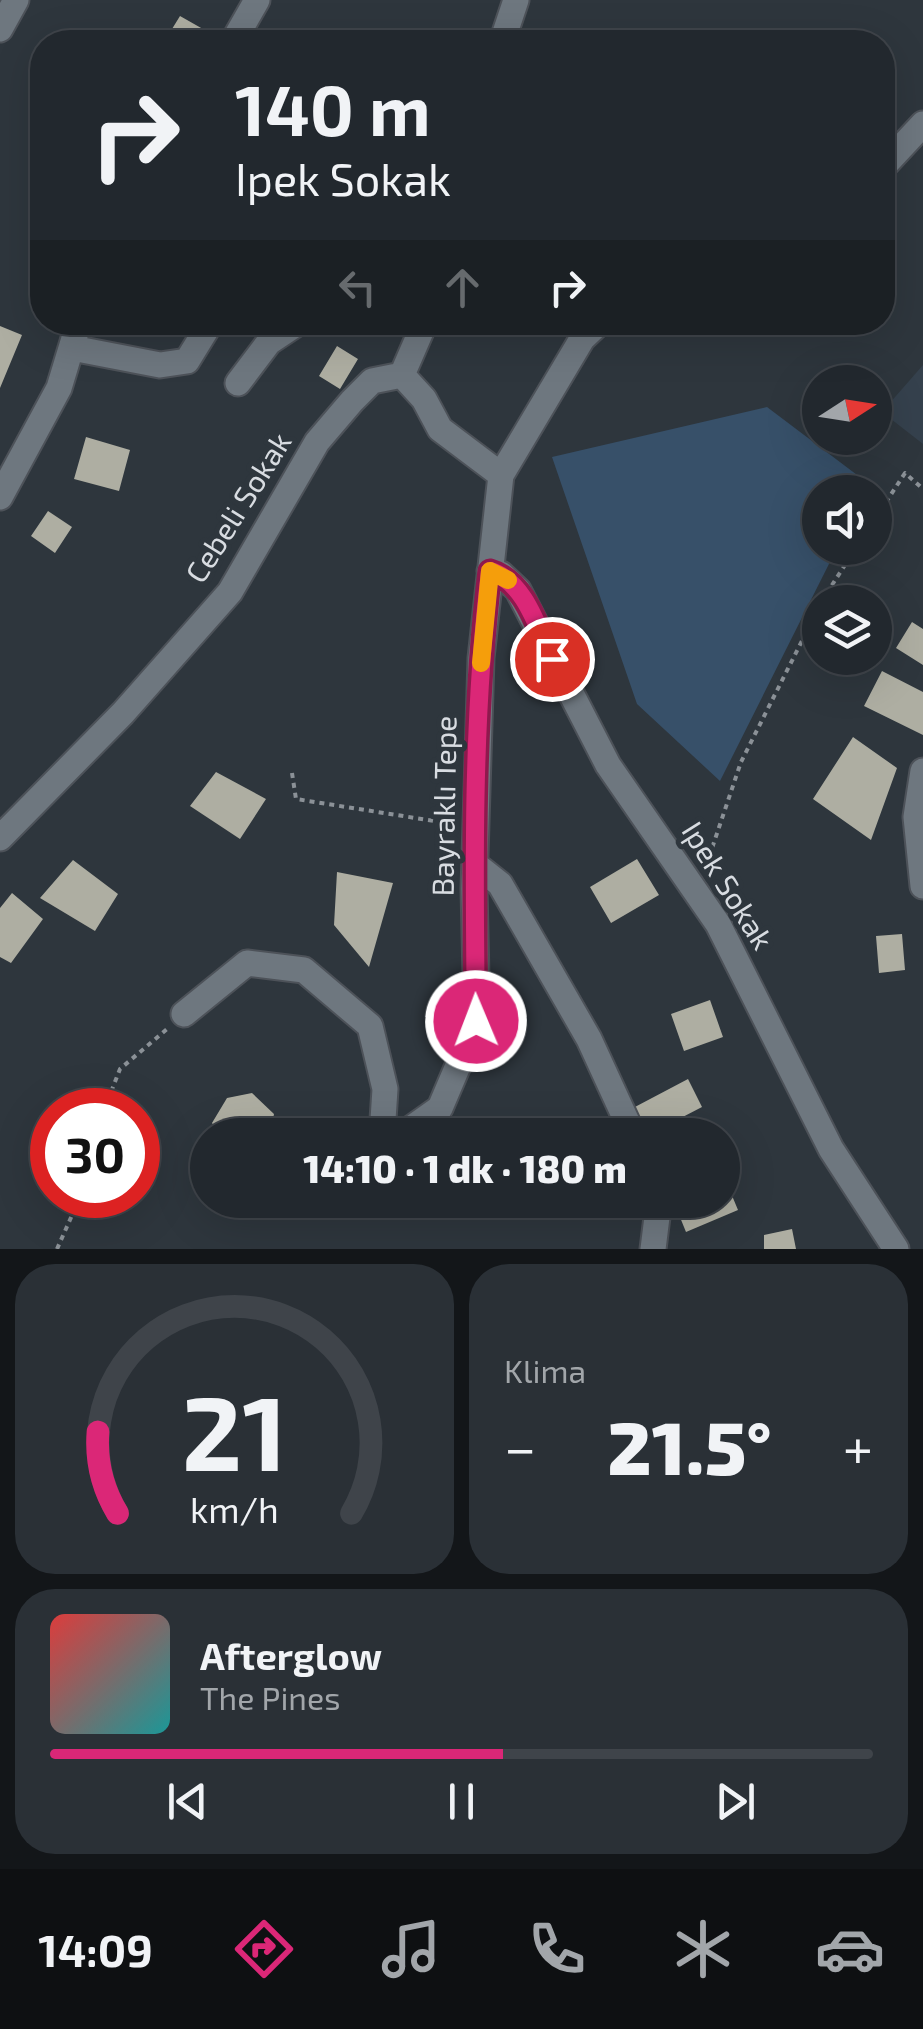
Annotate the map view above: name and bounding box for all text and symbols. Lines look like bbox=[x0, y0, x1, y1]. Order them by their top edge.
text: 140 m bbox=[235, 66, 431, 150]
icon: right bbox=[70, 70, 200, 200]
text: Ipek Sokak bbox=[235, 151, 451, 205]
icon: left bbox=[330, 260, 385, 315]
icon: ahead bbox=[435, 260, 490, 315]
icon: right bbox=[540, 260, 595, 315]
north arrow bbox=[802, 365, 892, 455]
map controls bbox=[802, 365, 892, 675]
street label: Cebeli Sokak bbox=[177, 425, 298, 589]
button: sound bbox=[802, 475, 892, 565]
button: layers bbox=[802, 585, 892, 675]
pin bbox=[510, 617, 595, 702]
icon: arrive bbox=[525, 632, 580, 687]
street label: Bayraklı Tepe bbox=[423, 715, 463, 897]
street label: Ipek Sokak bbox=[675, 814, 782, 956]
position arrow bbox=[424, 969, 528, 1073]
speed limit sign: 30 bbox=[30, 1088, 160, 1218]
text: 14:10 · 1 dk · 180 m bbox=[303, 1145, 627, 1191]
text: Klima bbox=[504, 1351, 586, 1389]
text: 21 bbox=[182, 1367, 287, 1492]
text: 21.5° bbox=[607, 1400, 772, 1490]
text: − bbox=[504, 1413, 536, 1479]
text: + bbox=[843, 1413, 873, 1479]
text: km/h bbox=[190, 1487, 279, 1530]
text: Afterglow bbox=[200, 1632, 382, 1678]
text: The Pines bbox=[200, 1678, 340, 1716]
icon: previous bbox=[160, 1774, 215, 1829]
icon: pause bbox=[434, 1774, 489, 1829]
icon: next bbox=[708, 1774, 763, 1829]
icon: directions bbox=[229, 1914, 299, 1984]
icon: music bbox=[376, 1914, 446, 1984]
icon: phone bbox=[522, 1914, 592, 1984]
icon: climate bbox=[668, 1914, 738, 1984]
icon: car bbox=[815, 1914, 885, 1984]
text: 14:09 bbox=[38, 1922, 153, 1976]

